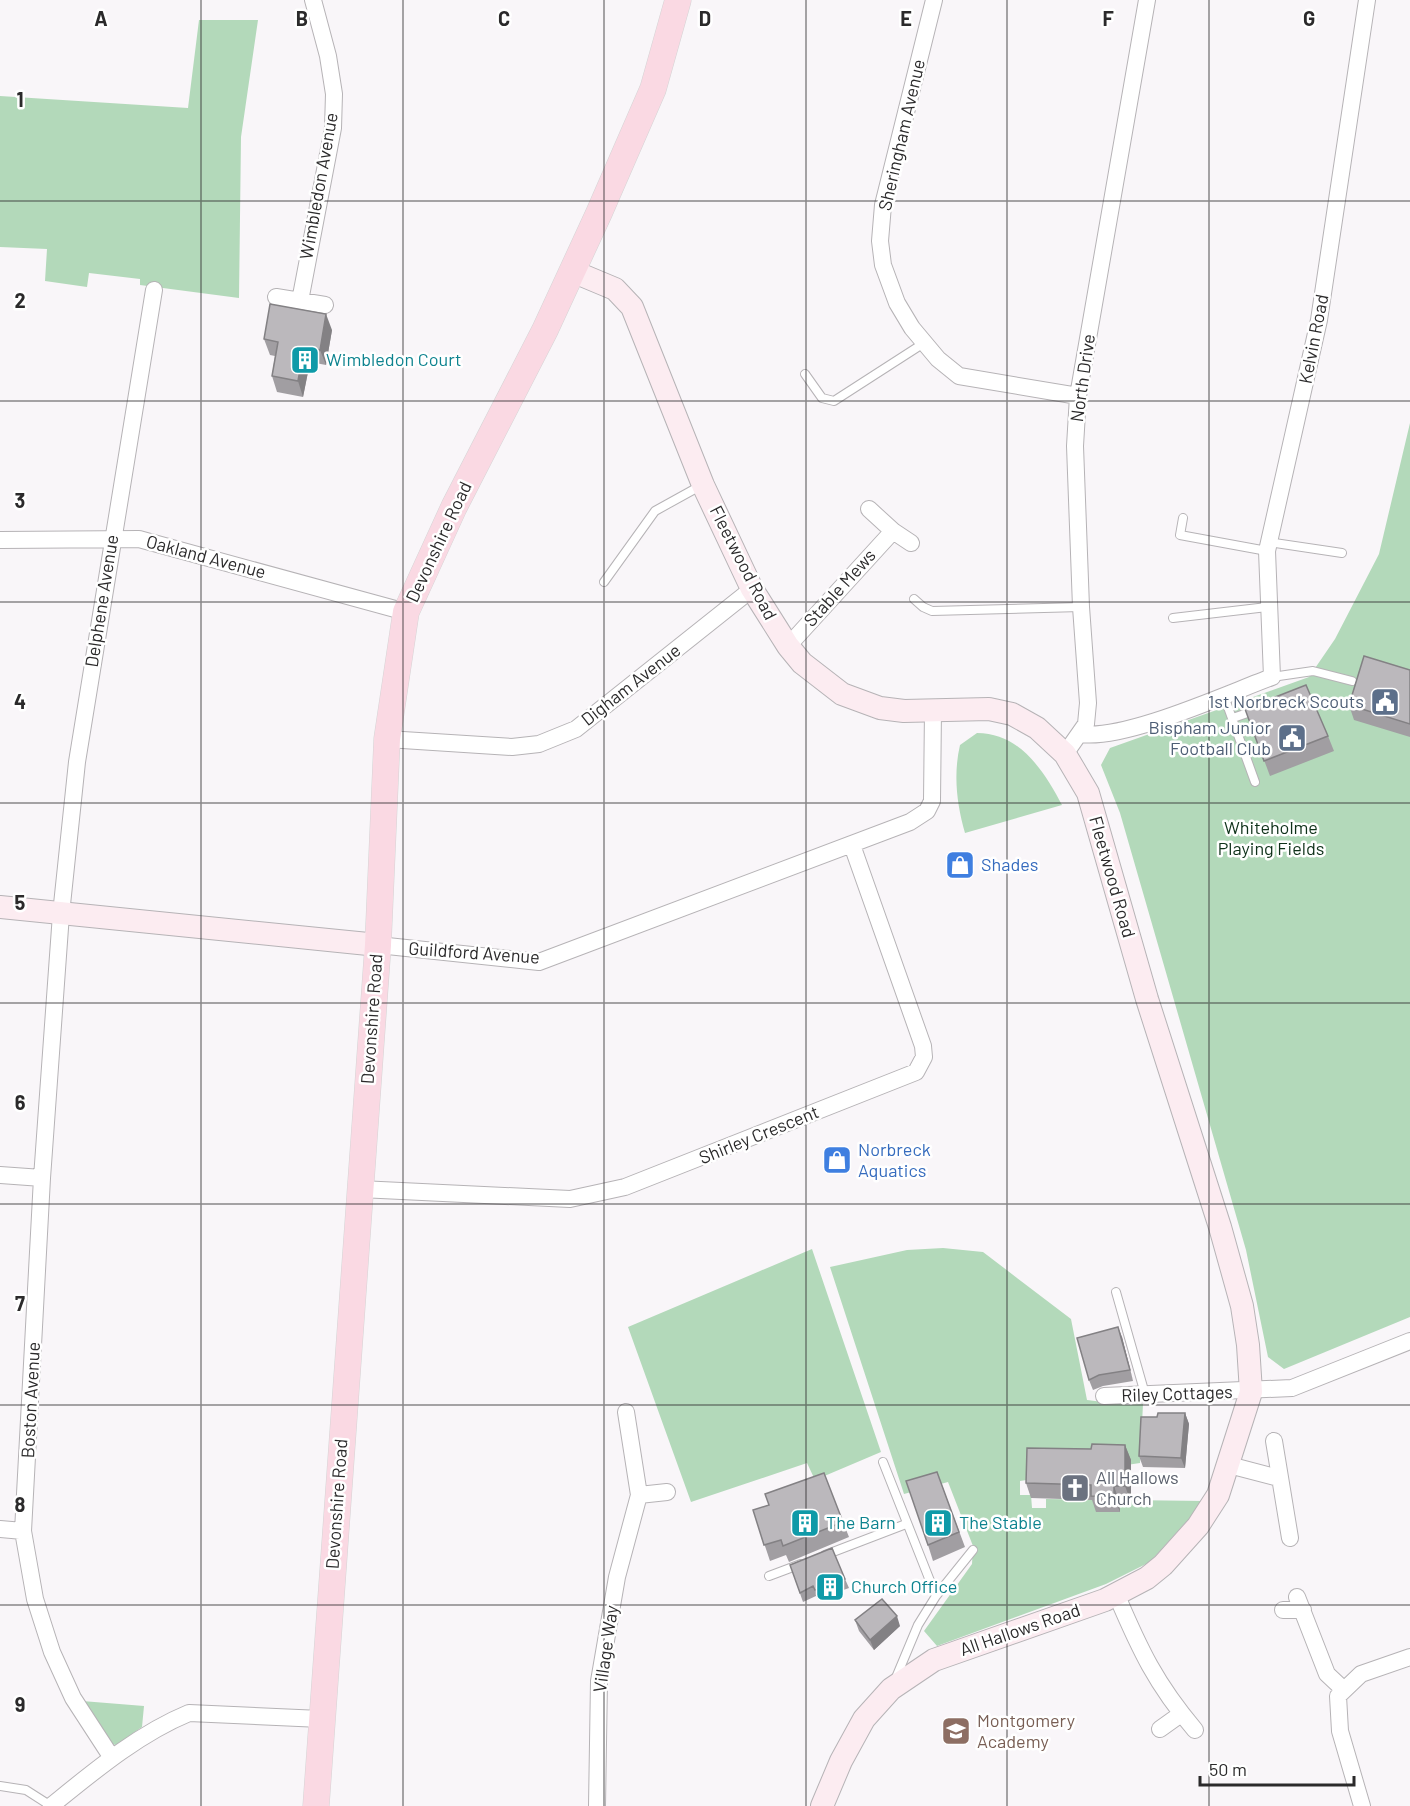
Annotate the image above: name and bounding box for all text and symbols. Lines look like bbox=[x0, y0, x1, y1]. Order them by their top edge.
text: A bbox=[94, 6, 108, 30]
text: B bbox=[296, 6, 308, 30]
text: C bbox=[498, 6, 510, 30]
text: D bbox=[699, 6, 711, 30]
text: E bbox=[900, 6, 912, 30]
text: F bbox=[1102, 6, 1114, 30]
text: G bbox=[1303, 6, 1315, 30]
street label: Sheringham Avenue bbox=[873, 57, 929, 213]
text: 1 bbox=[16, 87, 24, 111]
street label: Wimbledon Avenue bbox=[294, 111, 342, 261]
text: 2 bbox=[14, 288, 26, 312]
street label: Kelvin Road bbox=[1294, 292, 1332, 385]
street label: North Drive bbox=[1065, 332, 1099, 423]
building icon: Wimbledon Court bbox=[289, 344, 321, 376]
place label: Wimbledon Court bbox=[326, 348, 462, 370]
street label: Devonshire Road bbox=[401, 478, 476, 605]
text: 3 bbox=[15, 488, 25, 512]
street label: Fleetwood Road bbox=[706, 502, 782, 623]
street label: Oakland Avenue bbox=[144, 530, 268, 583]
street label: Delphene Avenue bbox=[80, 533, 122, 669]
street label: Stable Mews bbox=[799, 544, 880, 631]
street label: Digham Avenue bbox=[576, 639, 684, 730]
public building icon: 1st Norbreck Scouts bbox=[1369, 686, 1401, 718]
text: 4 bbox=[14, 689, 26, 713]
place label: 1st Norbreck Scouts bbox=[1208, 690, 1364, 712]
place label: Bispham Junior Football Club bbox=[1148, 716, 1271, 759]
public building icon: Bispham Junior Football Club bbox=[1276, 722, 1308, 754]
street label: Fleetwood Road bbox=[1085, 813, 1141, 940]
park label: Whiteholme Playing Fields bbox=[1218, 816, 1324, 859]
shop icon: Shades bbox=[944, 849, 976, 881]
place label: Shades bbox=[981, 853, 1038, 875]
text: 5 bbox=[15, 890, 26, 914]
street label: Guildford Avenue bbox=[408, 936, 541, 968]
street label: Devonshire Road bbox=[355, 953, 387, 1085]
text: 6 bbox=[15, 1090, 26, 1114]
street label: Shirley Crescent bbox=[695, 1100, 822, 1168]
place label: Norbreck Aquatics bbox=[858, 1138, 931, 1181]
shop icon: Norbreck Aquatics bbox=[821, 1144, 853, 1176]
text: 7 bbox=[15, 1291, 25, 1315]
street label: Boston Avenue bbox=[16, 1341, 44, 1459]
street label: Riley Cottages bbox=[1121, 1380, 1233, 1406]
street label: Devonshire Road bbox=[320, 1438, 352, 1570]
place label: All Hallows Church bbox=[1096, 1466, 1179, 1509]
church icon: All Hallows Church bbox=[1059, 1472, 1091, 1504]
text: 8 bbox=[15, 1492, 26, 1516]
building icon: The Barn bbox=[789, 1507, 821, 1539]
building icon: The Stable bbox=[922, 1507, 954, 1539]
place label: The Barn bbox=[826, 1511, 896, 1533]
place label: The Stable bbox=[959, 1511, 1042, 1533]
building icon: Church Office bbox=[814, 1571, 846, 1603]
place label: Church Office bbox=[851, 1575, 957, 1597]
street label: All Hallows Road bbox=[957, 1598, 1083, 1660]
street label: Village Way bbox=[588, 1604, 622, 1694]
text: 9 bbox=[15, 1692, 25, 1716]
place label: Montgomery Academy bbox=[977, 1709, 1075, 1752]
school or university icon: Montgomery Academy bbox=[940, 1715, 972, 1747]
scale bar bbox=[1200, 1749, 1354, 1787]
text: 50 m bbox=[1209, 1758, 1247, 1780]

